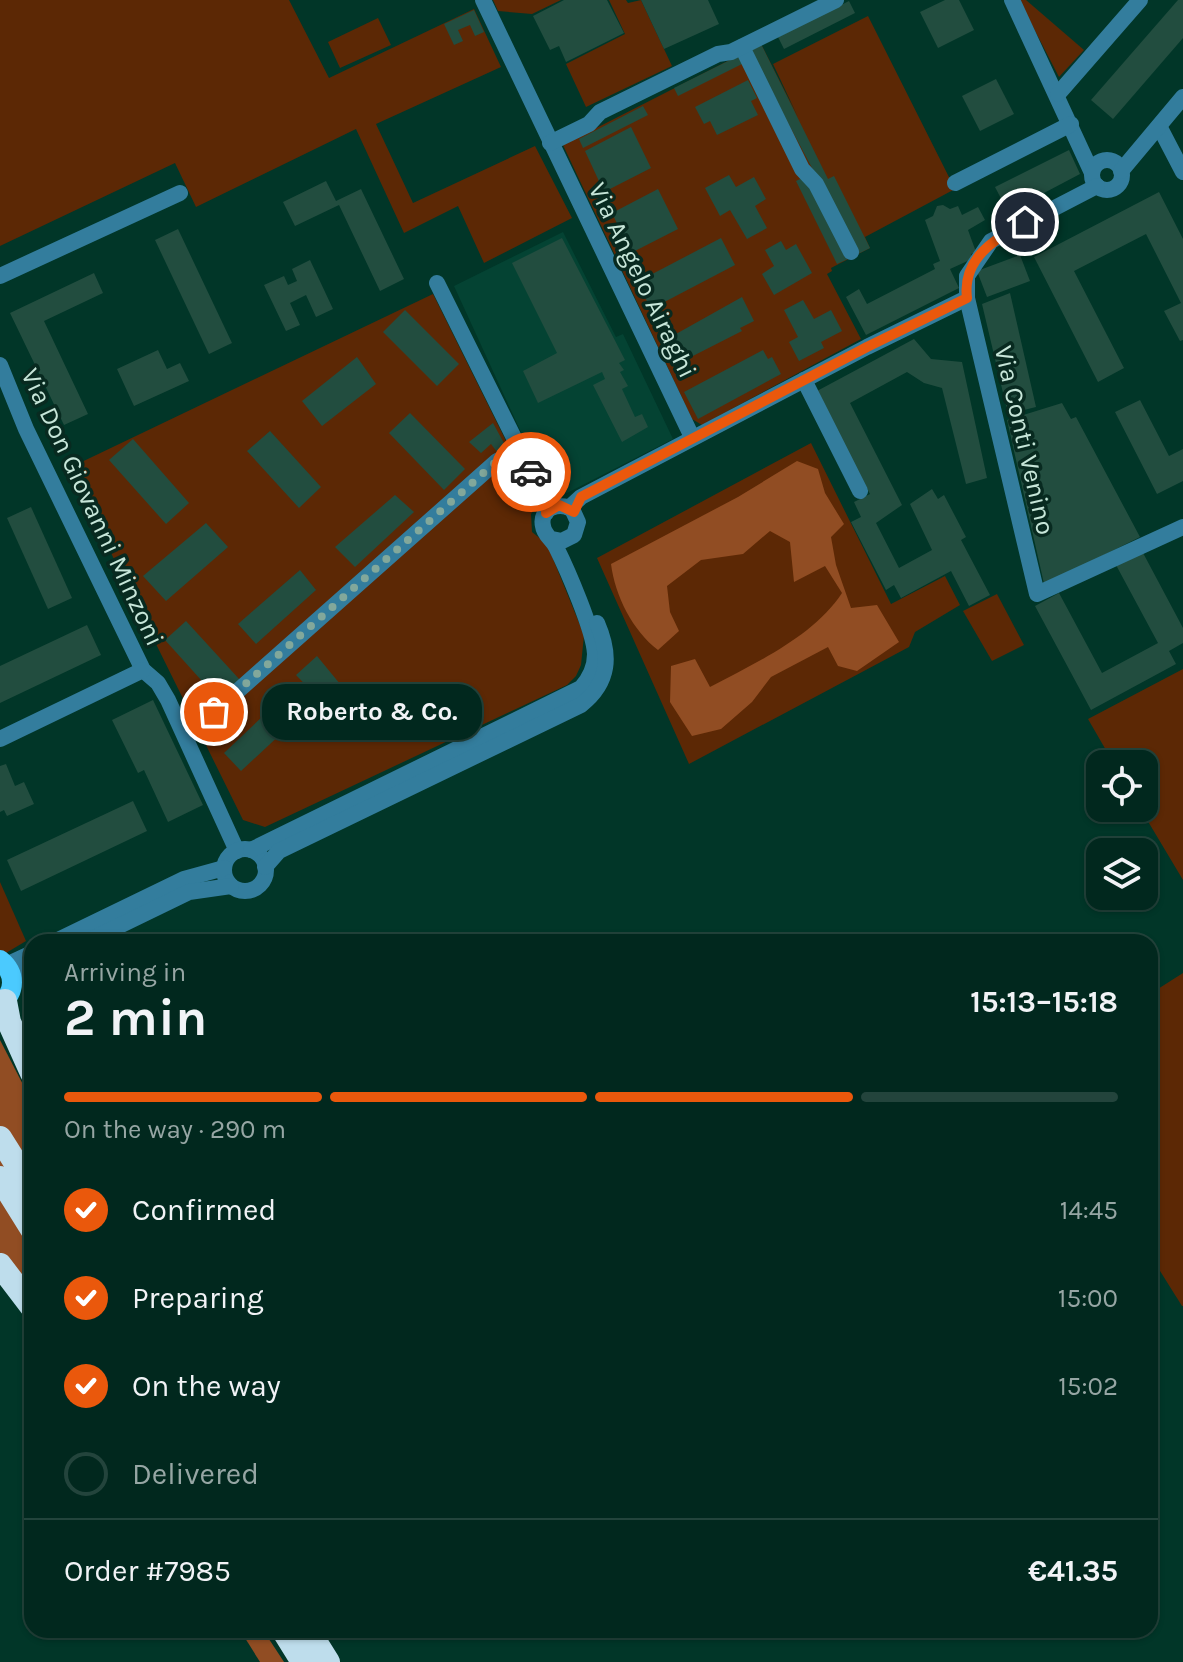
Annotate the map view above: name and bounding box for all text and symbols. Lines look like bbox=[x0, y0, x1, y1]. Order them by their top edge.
street label: Via Angelo Airaghi bbox=[582, 177, 703, 383]
pin bbox=[991, 188, 1059, 256]
icon: home bbox=[1003, 200, 1047, 244]
street label: Via Conti Venino bbox=[988, 343, 1061, 538]
street label: Via Don Giovanni Minzoni bbox=[14, 363, 171, 651]
courier bbox=[491, 432, 571, 512]
icon: car bbox=[509, 450, 553, 494]
pin bbox=[180, 678, 248, 746]
callout: Roberto & Co. bbox=[262, 684, 482, 740]
icon: bag bbox=[192, 690, 236, 734]
text: Roberto & Co. bbox=[286, 696, 458, 727]
map controls bbox=[1086, 750, 1158, 910]
button: locate bbox=[1086, 750, 1158, 822]
button: layers bbox=[1086, 838, 1158, 910]
text: Arriving in bbox=[64, 957, 186, 988]
text: 15:13–15:18 bbox=[970, 984, 1118, 1020]
text: 2 min bbox=[64, 987, 207, 1048]
text: On the way · 290 m bbox=[64, 1114, 286, 1145]
icon: check bbox=[64, 1188, 108, 1232]
text: Confirmed bbox=[132, 1192, 276, 1228]
text: 14:45 bbox=[1060, 1195, 1118, 1226]
icon: check bbox=[64, 1276, 108, 1320]
text: Preparing bbox=[132, 1280, 264, 1316]
text: 15:00 bbox=[1058, 1283, 1118, 1314]
icon: check bbox=[64, 1364, 108, 1408]
text: On the way bbox=[132, 1368, 281, 1404]
text: 15:02 bbox=[1058, 1371, 1118, 1402]
text: Delivered bbox=[132, 1456, 259, 1492]
text: Order #7985 bbox=[64, 1553, 231, 1589]
text: €41.35 bbox=[1028, 1553, 1118, 1589]

